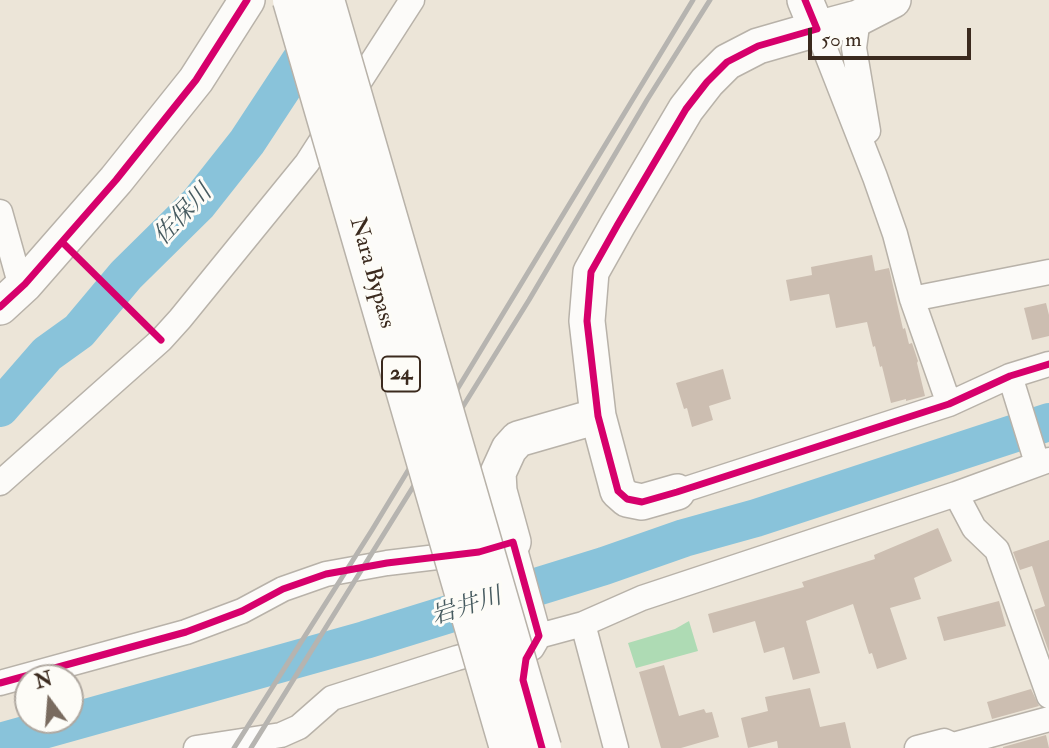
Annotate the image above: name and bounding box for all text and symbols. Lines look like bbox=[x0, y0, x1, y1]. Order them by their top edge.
scale bar bbox=[811, 14, 974, 58]
text: 50 m bbox=[821, 26, 862, 53]
water label: 佐保川 bbox=[149, 180, 219, 252]
street label: Nara Bypass bbox=[342, 214, 400, 332]
road number: 24 bbox=[382, 356, 420, 392]
water label: 岩井川 bbox=[428, 583, 506, 633]
north arrow bbox=[14, 664, 84, 734]
text: N bbox=[32, 667, 55, 695]

